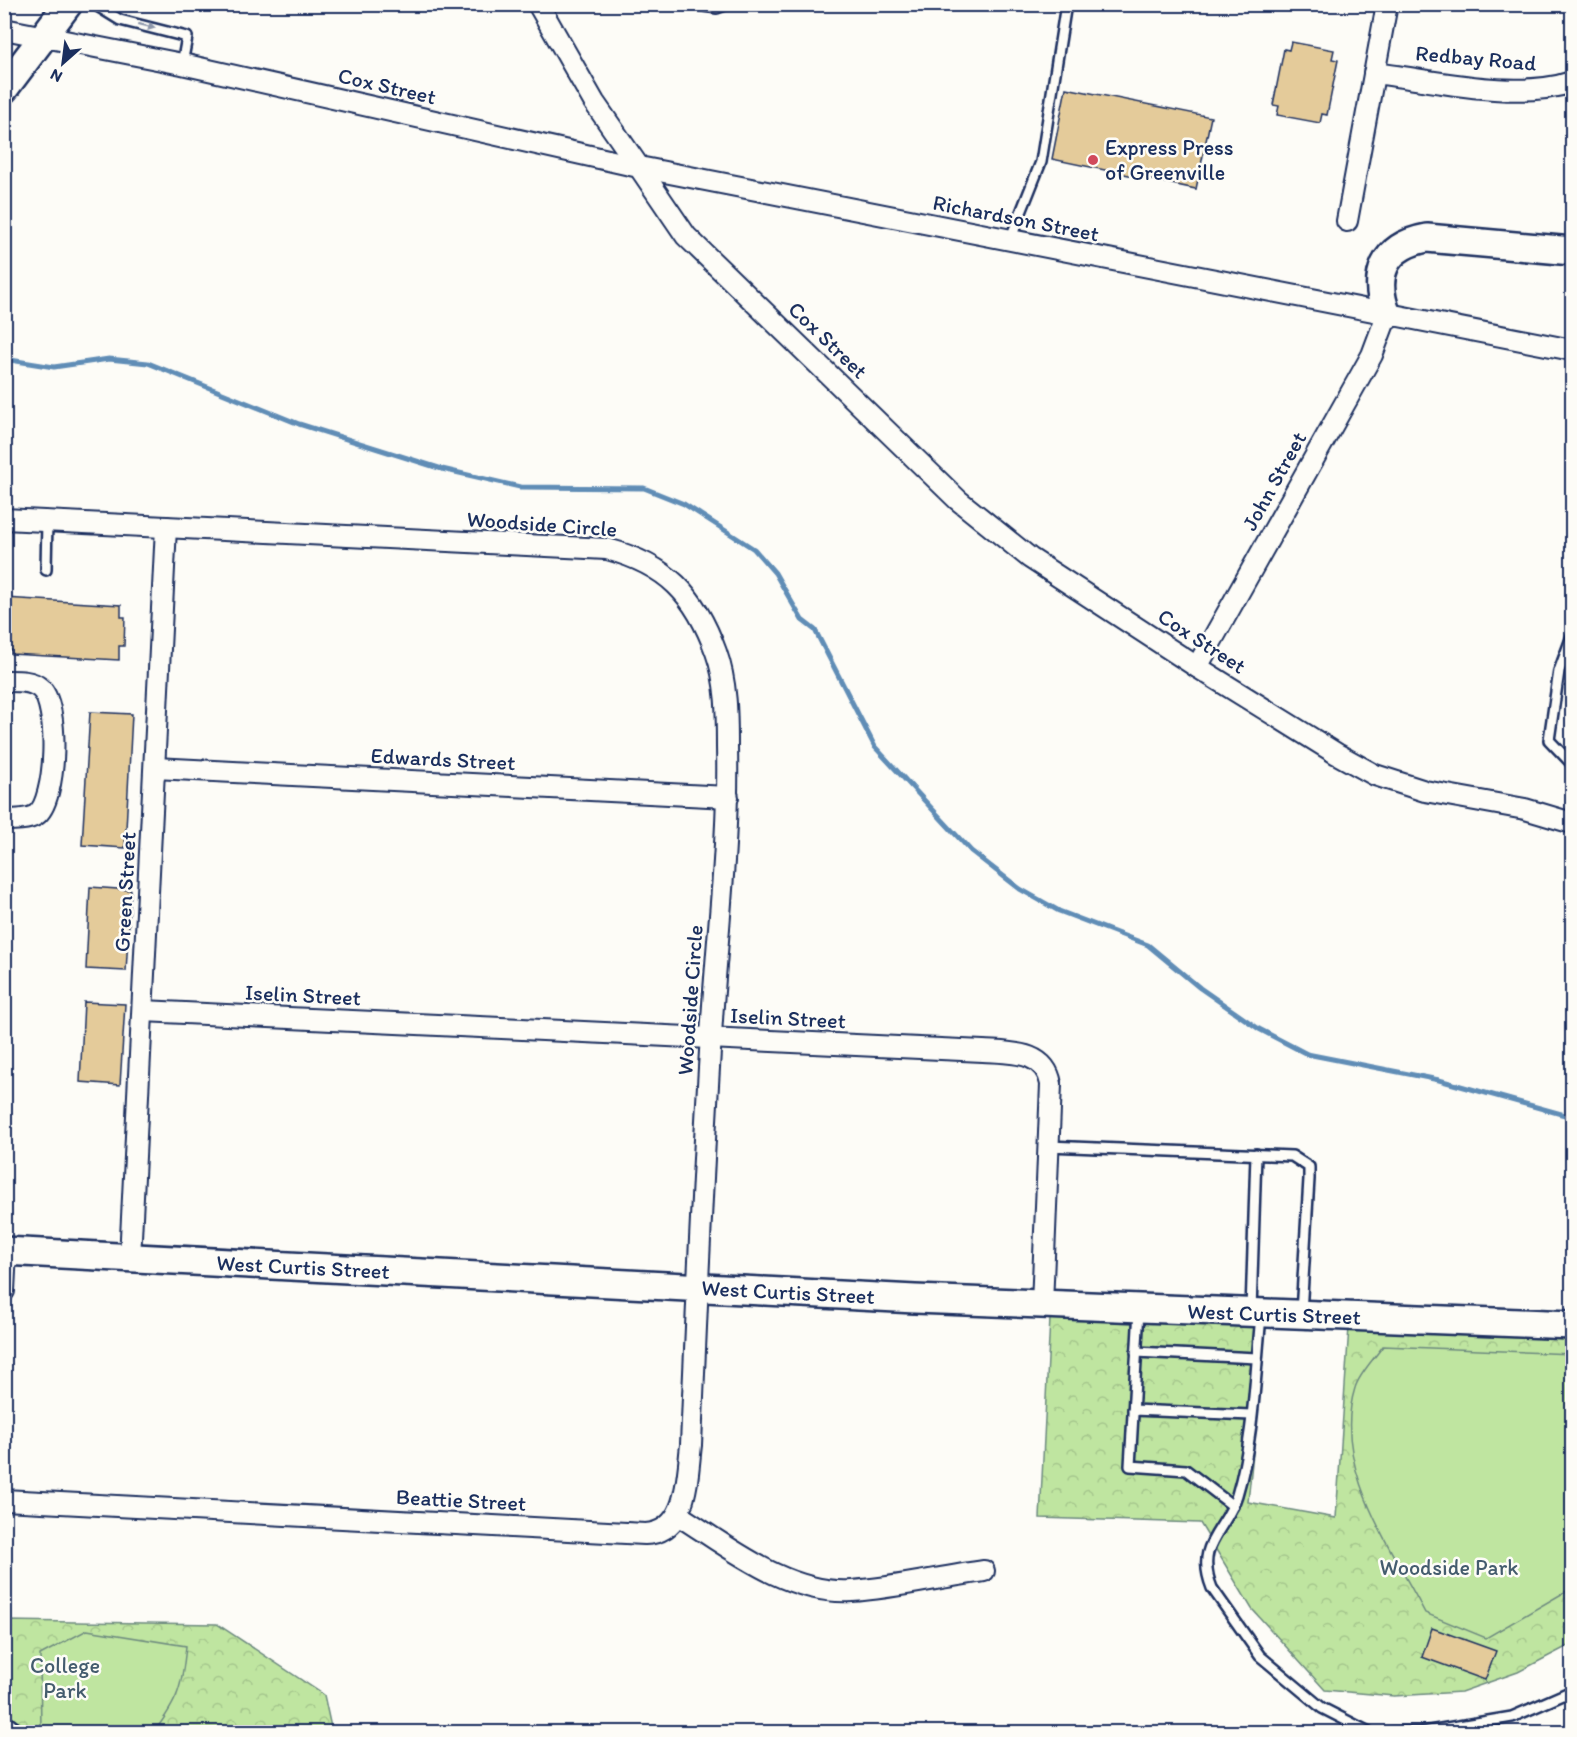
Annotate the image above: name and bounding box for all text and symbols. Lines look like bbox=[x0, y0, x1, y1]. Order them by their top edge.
one-way arrow bbox=[138, 22, 156, 32]
north arrow bbox=[33, 33, 93, 93]
street label: Redbay Road bbox=[1414, 39, 1538, 77]
street label: Cox Street bbox=[335, 62, 439, 110]
text: N bbox=[47, 65, 65, 87]
place label: Express Press of Greenville bbox=[1105, 134, 1234, 186]
marker: Express Press of Greenville bbox=[1086, 153, 1100, 167]
street label: Richardson Street bbox=[931, 189, 1101, 247]
street label: Cox Street bbox=[783, 296, 873, 384]
street label: John Street bbox=[1236, 427, 1312, 535]
street label: Woodside Circle bbox=[466, 505, 618, 543]
street label: Cox Street bbox=[1153, 602, 1251, 680]
street label: Edwards Street bbox=[370, 742, 516, 776]
street label: Green Street bbox=[108, 831, 142, 953]
street label: Woodside Circle bbox=[671, 924, 709, 1076]
street label: Iselin Street bbox=[244, 978, 362, 1012]
street label: Iselin Street bbox=[729, 1001, 847, 1035]
street label: West Curtis Street bbox=[216, 1249, 390, 1285]
street label: West Curtis Street bbox=[701, 1274, 875, 1310]
street label: West Curtis Street bbox=[1187, 1297, 1361, 1331]
street label: Beattie Street bbox=[395, 1483, 527, 1517]
park label: Woodside Park bbox=[1380, 1554, 1518, 1581]
park label: College Park bbox=[30, 1652, 100, 1704]

